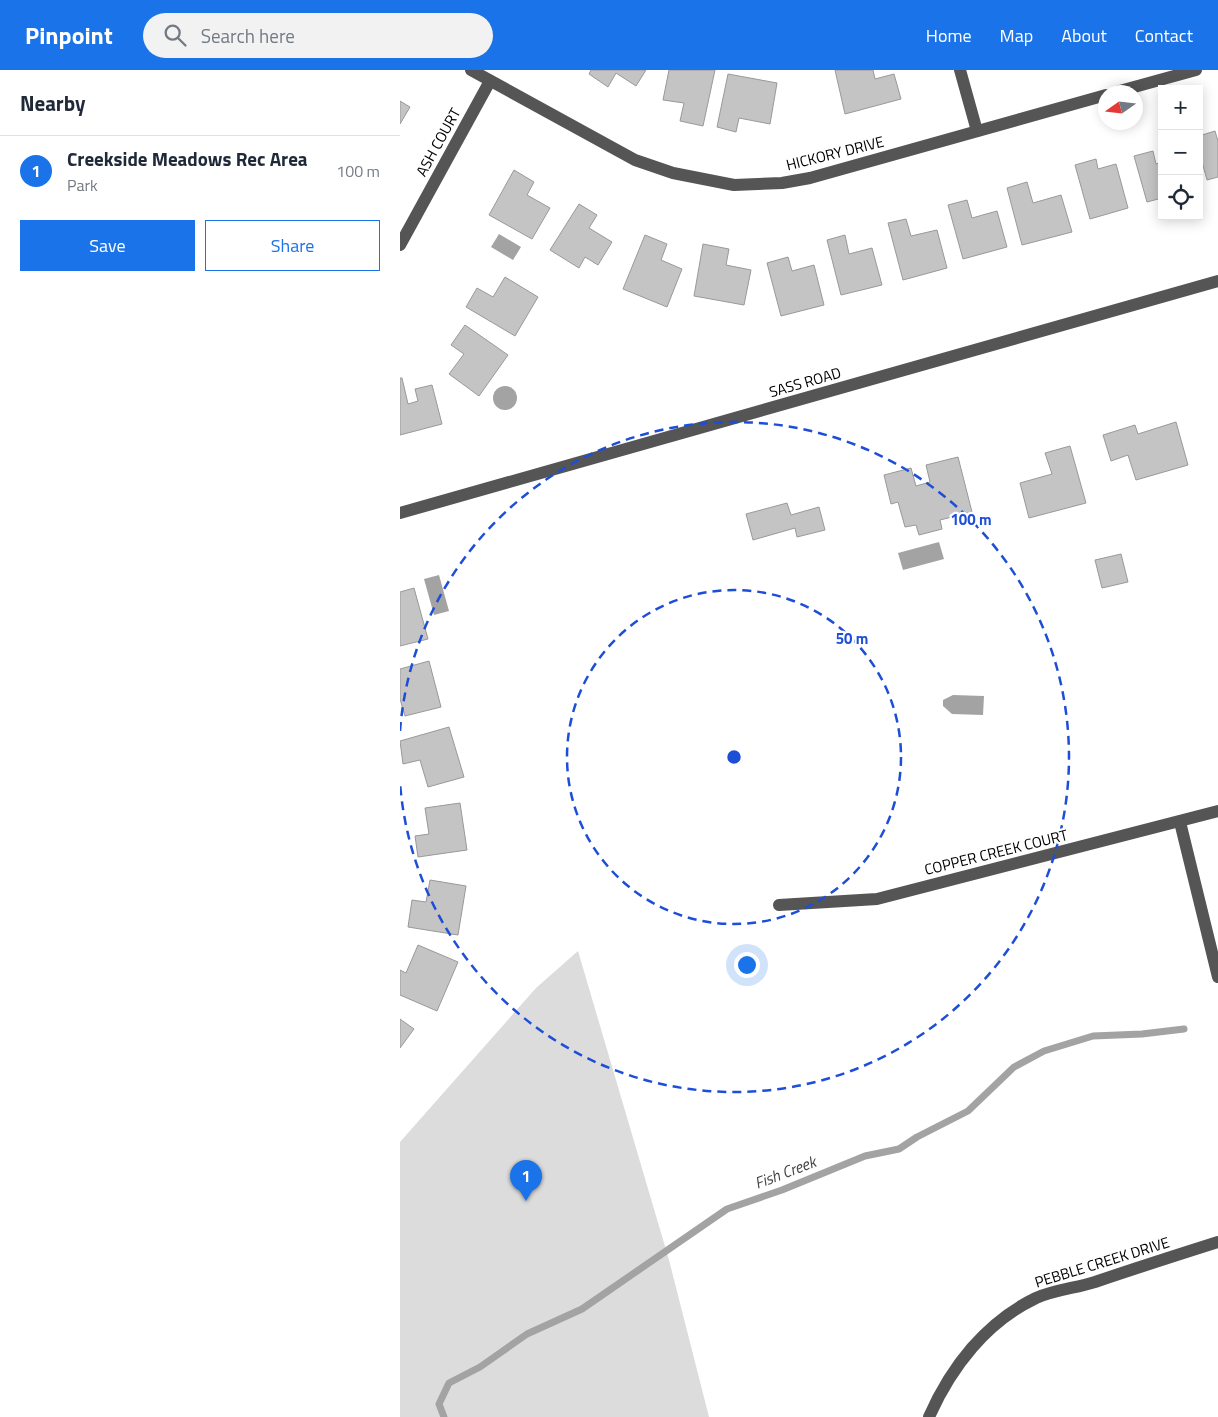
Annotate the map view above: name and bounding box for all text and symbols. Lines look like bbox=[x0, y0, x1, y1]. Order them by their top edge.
search box bbox=[143, 13, 493, 58]
text: Pinpoint bbox=[25, 17, 113, 53]
icon: search bbox=[161, 21, 189, 49]
text: Search here bbox=[201, 21, 295, 50]
text: Home bbox=[926, 22, 972, 49]
text: Map bbox=[1000, 22, 1033, 49]
text: About bbox=[1061, 22, 1107, 49]
text: Contact bbox=[1135, 22, 1193, 49]
north arrow bbox=[1098, 85, 1143, 130]
map controls bbox=[1158, 85, 1203, 220]
button: + bbox=[1158, 85, 1203, 130]
text: Nearby bbox=[20, 87, 85, 119]
street label: ASH COURT bbox=[410, 104, 466, 180]
street label: HICKORY DRIVE bbox=[784, 130, 886, 176]
button: − bbox=[1158, 130, 1203, 175]
text: Creekside Meadows Rec Area bbox=[67, 144, 308, 173]
text: 1 bbox=[32, 159, 40, 183]
text: 100 m bbox=[336, 159, 380, 183]
text: Park bbox=[67, 173, 98, 197]
button: locate bbox=[1158, 175, 1203, 220]
button: Save bbox=[20, 220, 195, 271]
button: Share bbox=[205, 220, 380, 271]
street label: SASS ROAD bbox=[766, 361, 844, 403]
text: 100 m bbox=[950, 508, 992, 531]
text: 50 m bbox=[836, 627, 868, 650]
centre of rings bbox=[725, 748, 743, 766]
street label: COPPER CREEK COURT bbox=[922, 823, 1070, 881]
your location bbox=[734, 952, 760, 978]
water label: Fish Creek bbox=[751, 1149, 821, 1195]
pin: 1 bbox=[510, 1160, 542, 1201]
street label: PEBBLE CREEK DRIVE bbox=[1032, 1231, 1172, 1293]

